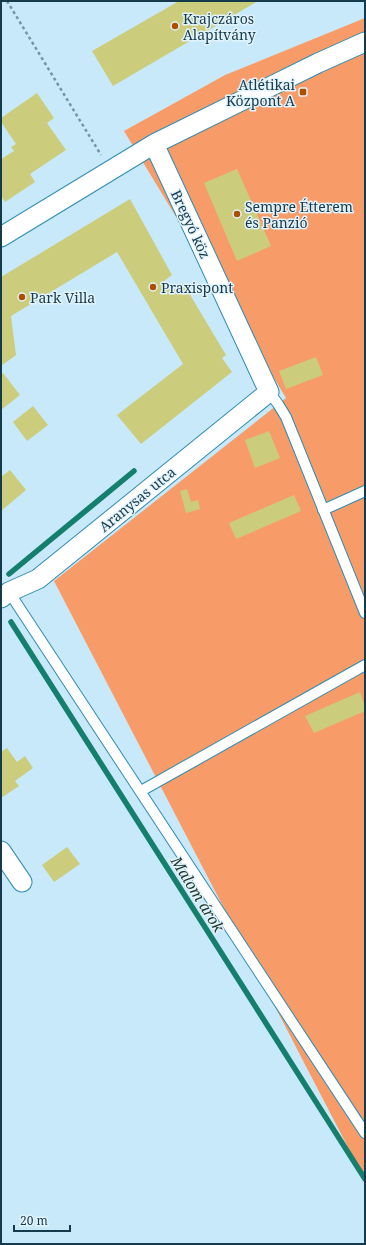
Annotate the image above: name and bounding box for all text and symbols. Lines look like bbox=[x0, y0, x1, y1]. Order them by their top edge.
place label: Krajczáros Alapítvány bbox=[183, 9, 256, 44]
marker: Krajczáros Alapítvány bbox=[170, 21, 180, 31]
place label: Atlétikai Központ A bbox=[226, 75, 296, 110]
marker: Atlétikai Központ A bbox=[298, 87, 308, 97]
street label: Bregyó köz bbox=[167, 187, 215, 261]
place label: Sempre Étterem és Panzió bbox=[245, 197, 353, 232]
marker: Sempre Étterem és Panzió bbox=[232, 209, 242, 219]
place label: Praxispont bbox=[161, 278, 233, 297]
marker: Praxispont bbox=[148, 282, 158, 292]
place label: Park Villa bbox=[30, 288, 95, 307]
marker: Park Villa bbox=[17, 292, 27, 302]
street label: Aranysas utca bbox=[95, 462, 179, 536]
water label: Malom árok bbox=[166, 851, 229, 936]
scale bar bbox=[14, 1207, 70, 1233]
text: 20 m bbox=[20, 1212, 48, 1229]

